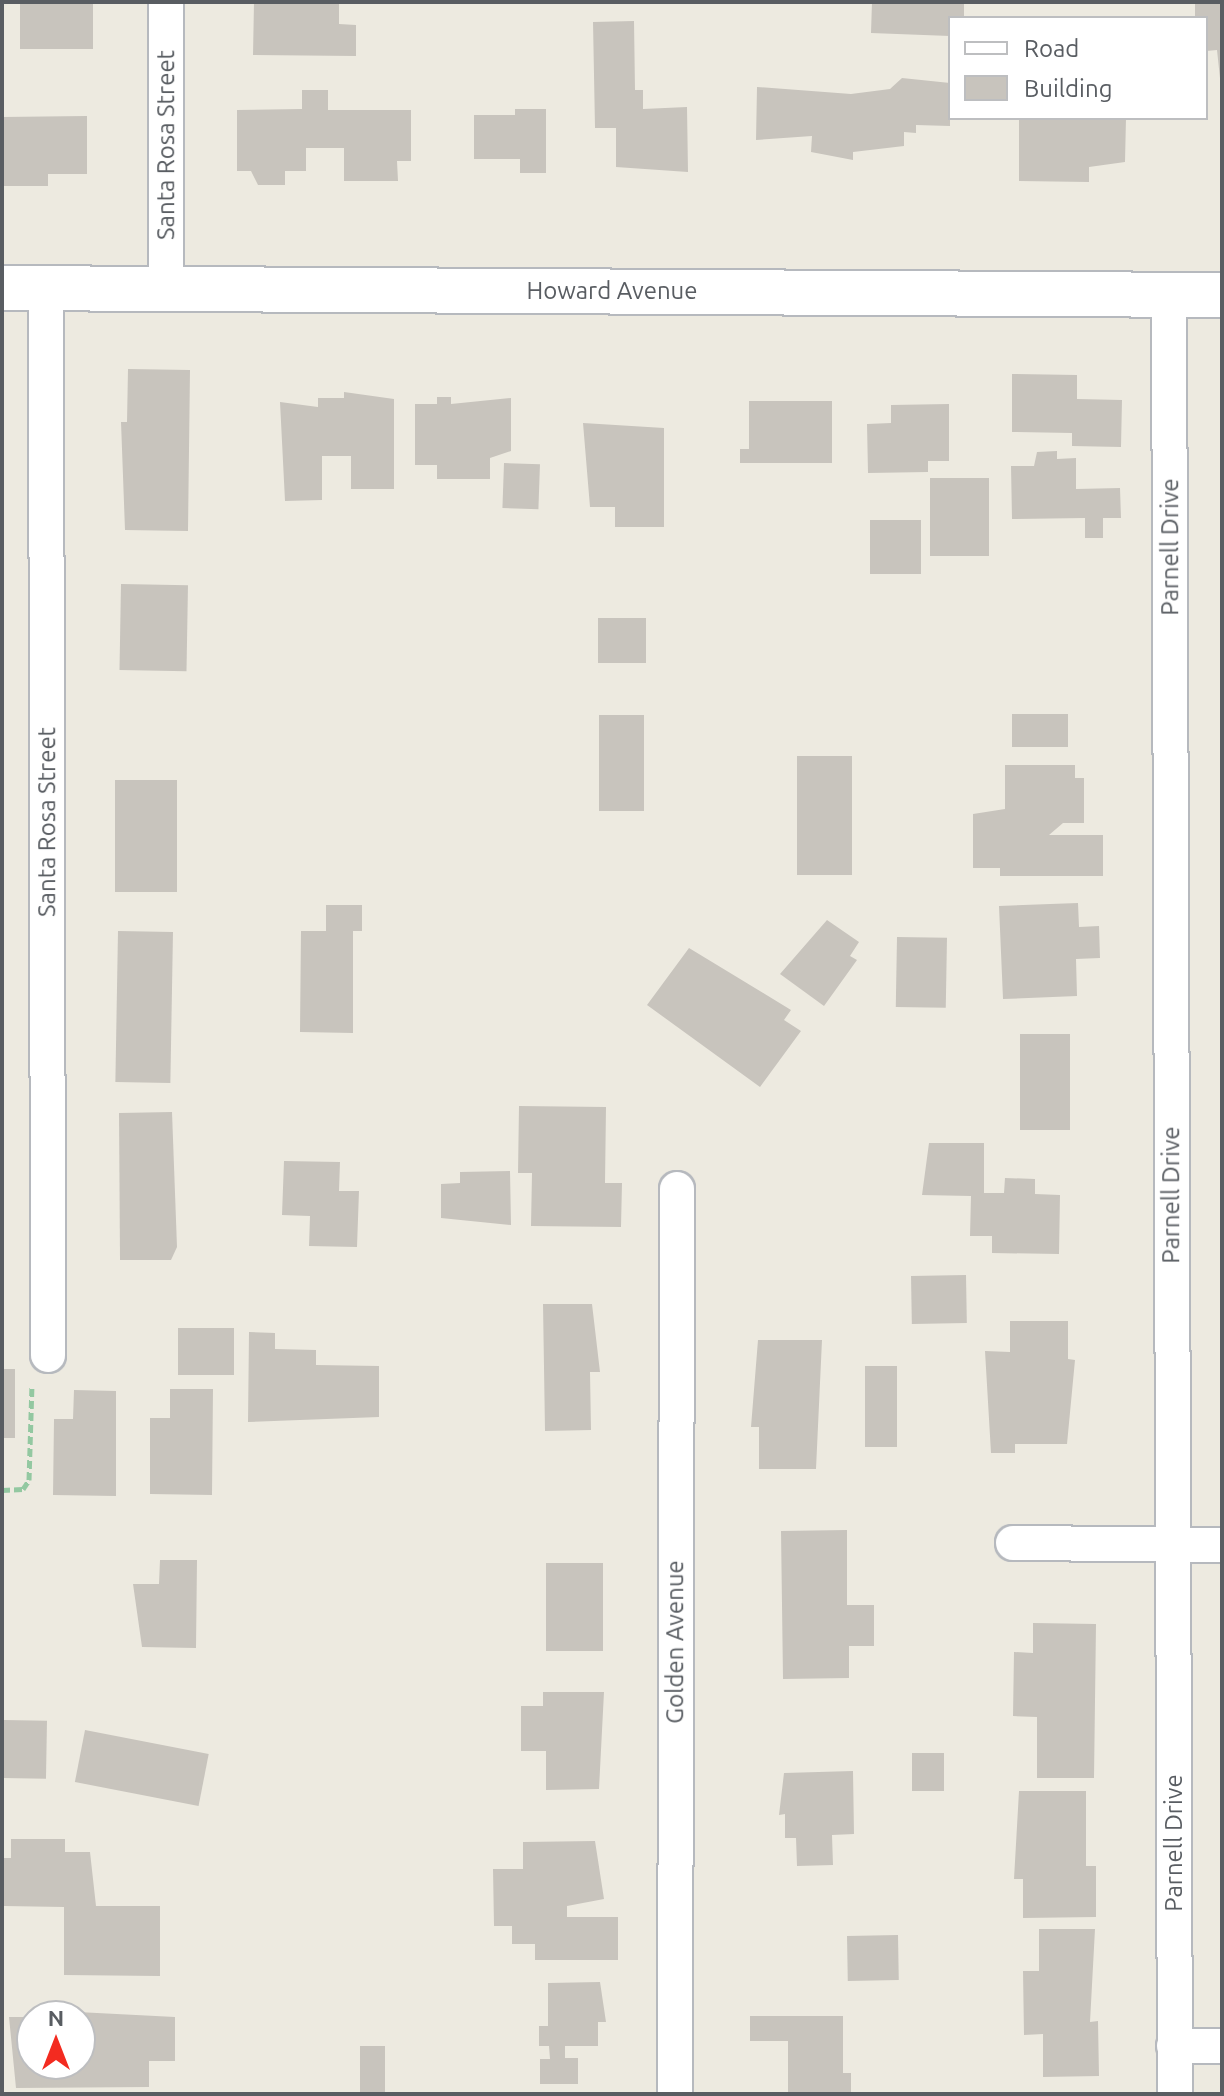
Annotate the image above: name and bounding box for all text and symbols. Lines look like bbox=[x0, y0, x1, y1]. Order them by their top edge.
legend bbox=[948, 16, 1208, 120]
text: Road bbox=[1024, 35, 1079, 62]
street label: Santa Rosa Street bbox=[152, 50, 180, 240]
text: Building bbox=[1024, 75, 1112, 102]
street label: Howard Avenue bbox=[526, 277, 698, 305]
street label: Parnell Drive bbox=[1156, 478, 1184, 616]
street label: Santa Rosa Street bbox=[33, 727, 61, 917]
street label: Parnell Drive bbox=[1157, 1126, 1185, 1264]
street label: Golden Avenue bbox=[661, 1560, 689, 1724]
street label: Parnell Drive bbox=[1160, 1774, 1188, 1912]
north arrow bbox=[16, 2000, 96, 2080]
text: N bbox=[48, 2005, 64, 2030]

